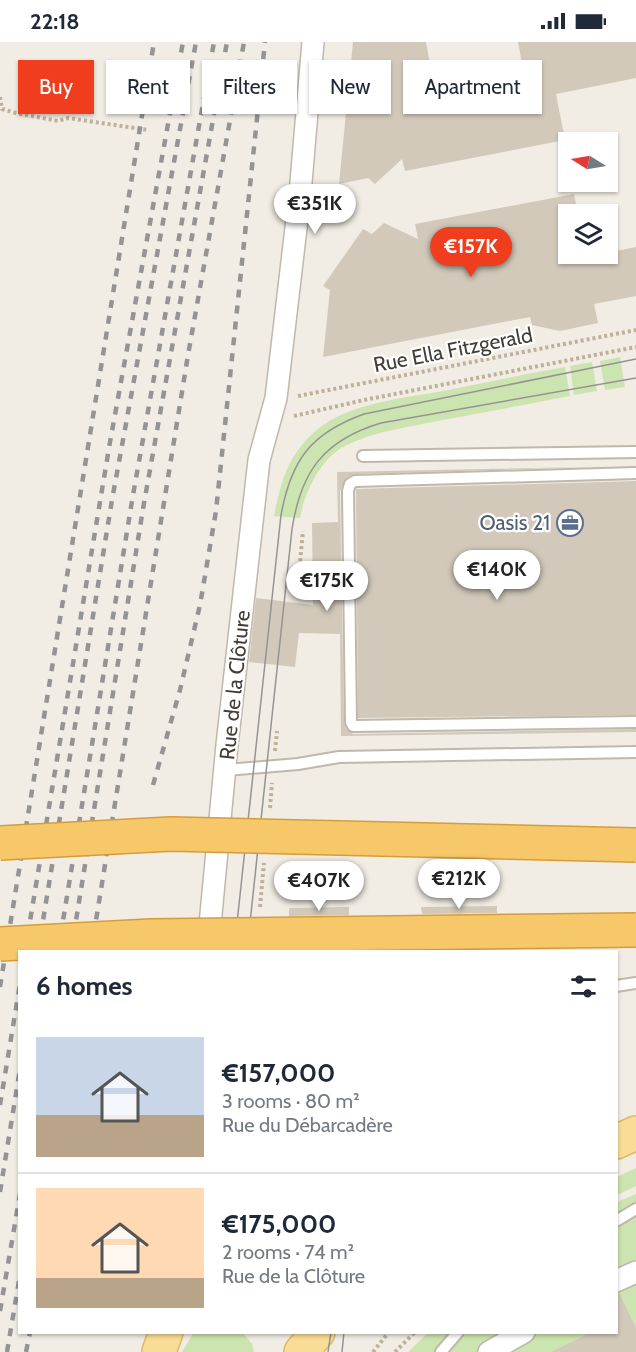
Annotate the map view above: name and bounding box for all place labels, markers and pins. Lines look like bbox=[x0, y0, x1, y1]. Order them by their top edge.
pin: €351K bbox=[273, 184, 357, 235]
pin: €157K bbox=[429, 227, 513, 278]
office icon: Oasis 21 bbox=[555, 508, 585, 538]
place label: Oasis 21 bbox=[480, 510, 550, 535]
pin: €140K bbox=[455, 550, 539, 601]
pin: €175K bbox=[285, 561, 369, 612]
pin: €212K bbox=[417, 859, 501, 910]
pin: €407K bbox=[277, 861, 361, 912]

